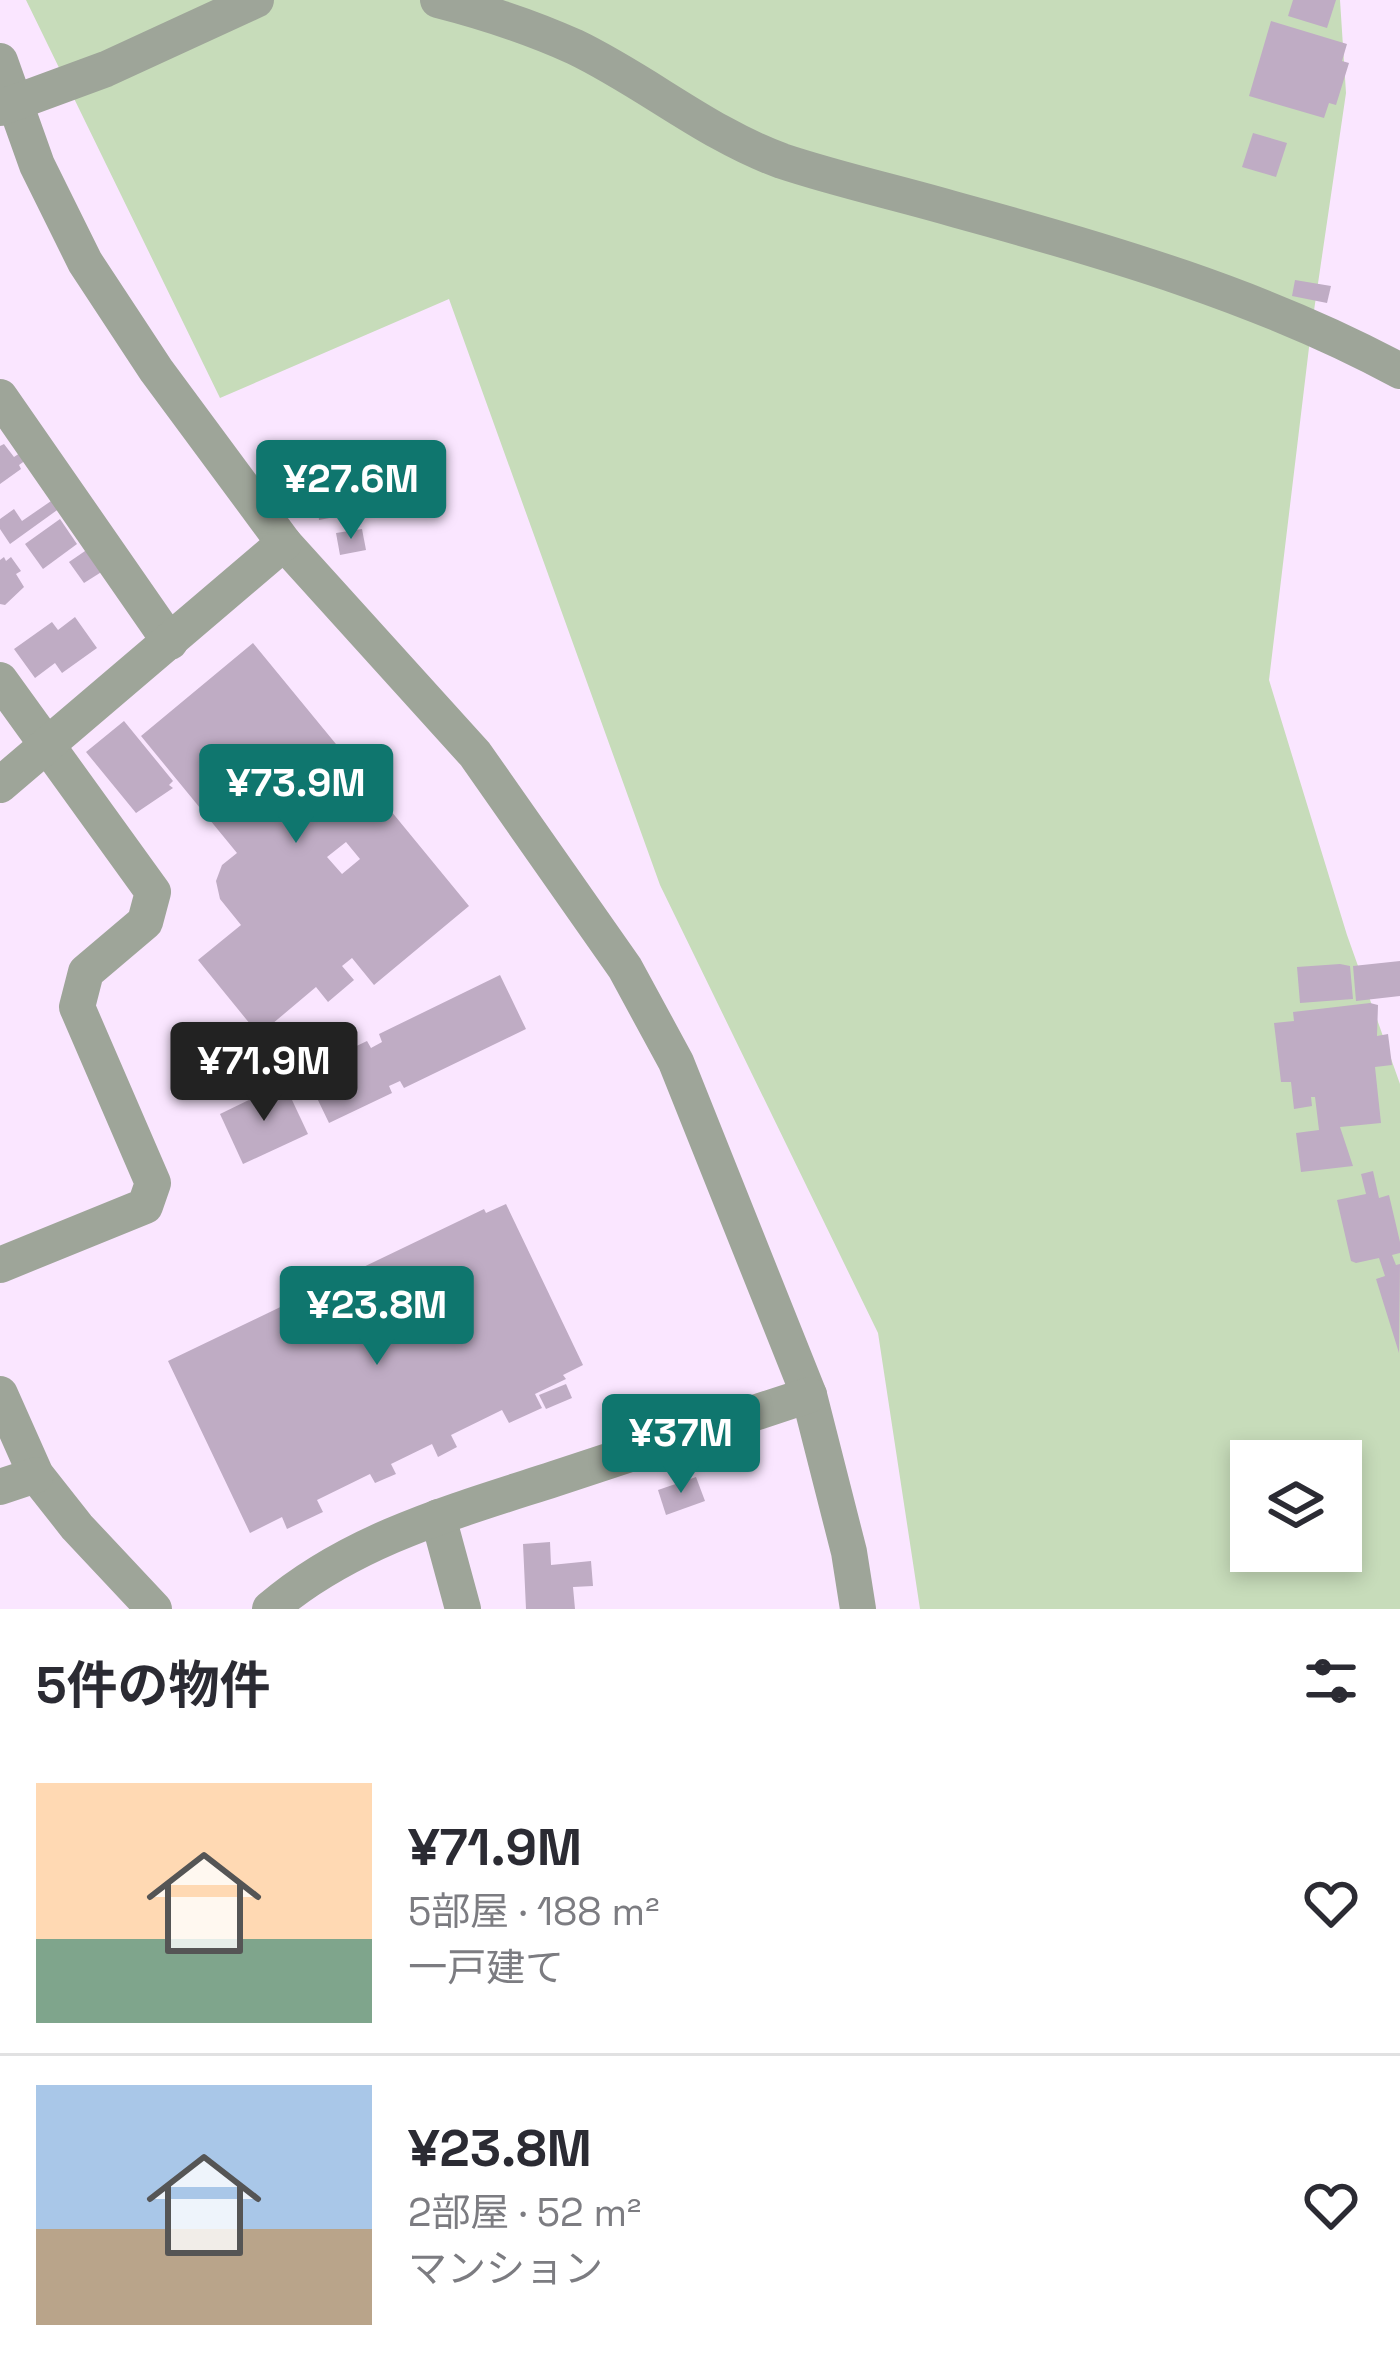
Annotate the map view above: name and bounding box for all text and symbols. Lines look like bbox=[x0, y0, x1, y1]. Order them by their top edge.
pin: ¥27.6M bbox=[253, 440, 449, 542]
text: ¥27.6M bbox=[283, 454, 419, 503]
pin: ¥73.9M bbox=[198, 744, 394, 846]
text: ¥73.9M bbox=[226, 758, 366, 807]
pin: ¥71.9M bbox=[166, 1022, 362, 1124]
text: ¥71.9M bbox=[197, 1036, 331, 1085]
pin: ¥23.8M bbox=[279, 1266, 475, 1368]
text: ¥23.8M bbox=[307, 1280, 447, 1329]
pin: ¥37M bbox=[610, 1394, 752, 1496]
text: ¥37M bbox=[629, 1408, 733, 1457]
map controls bbox=[1230, 1440, 1362, 1572]
button: layers bbox=[1230, 1440, 1362, 1572]
icon: filters bbox=[1298, 1648, 1364, 1714]
text: 5件の物件 bbox=[36, 1653, 271, 1718]
text: ¥71.9M bbox=[408, 1815, 582, 1880]
icon: home bbox=[132, 1831, 276, 1975]
icon: heart bbox=[1298, 1870, 1364, 1936]
text: 5部屋 · 188 m² bbox=[408, 1887, 659, 1936]
text: 一戸建て bbox=[408, 1943, 564, 1992]
text: ¥23.8M bbox=[408, 2116, 592, 2181]
icon: home bbox=[132, 2133, 276, 2277]
icon: heart bbox=[1298, 2172, 1364, 2238]
text: 2部屋 · 52 m² bbox=[408, 2188, 641, 2237]
text: マンション bbox=[408, 2244, 603, 2293]

